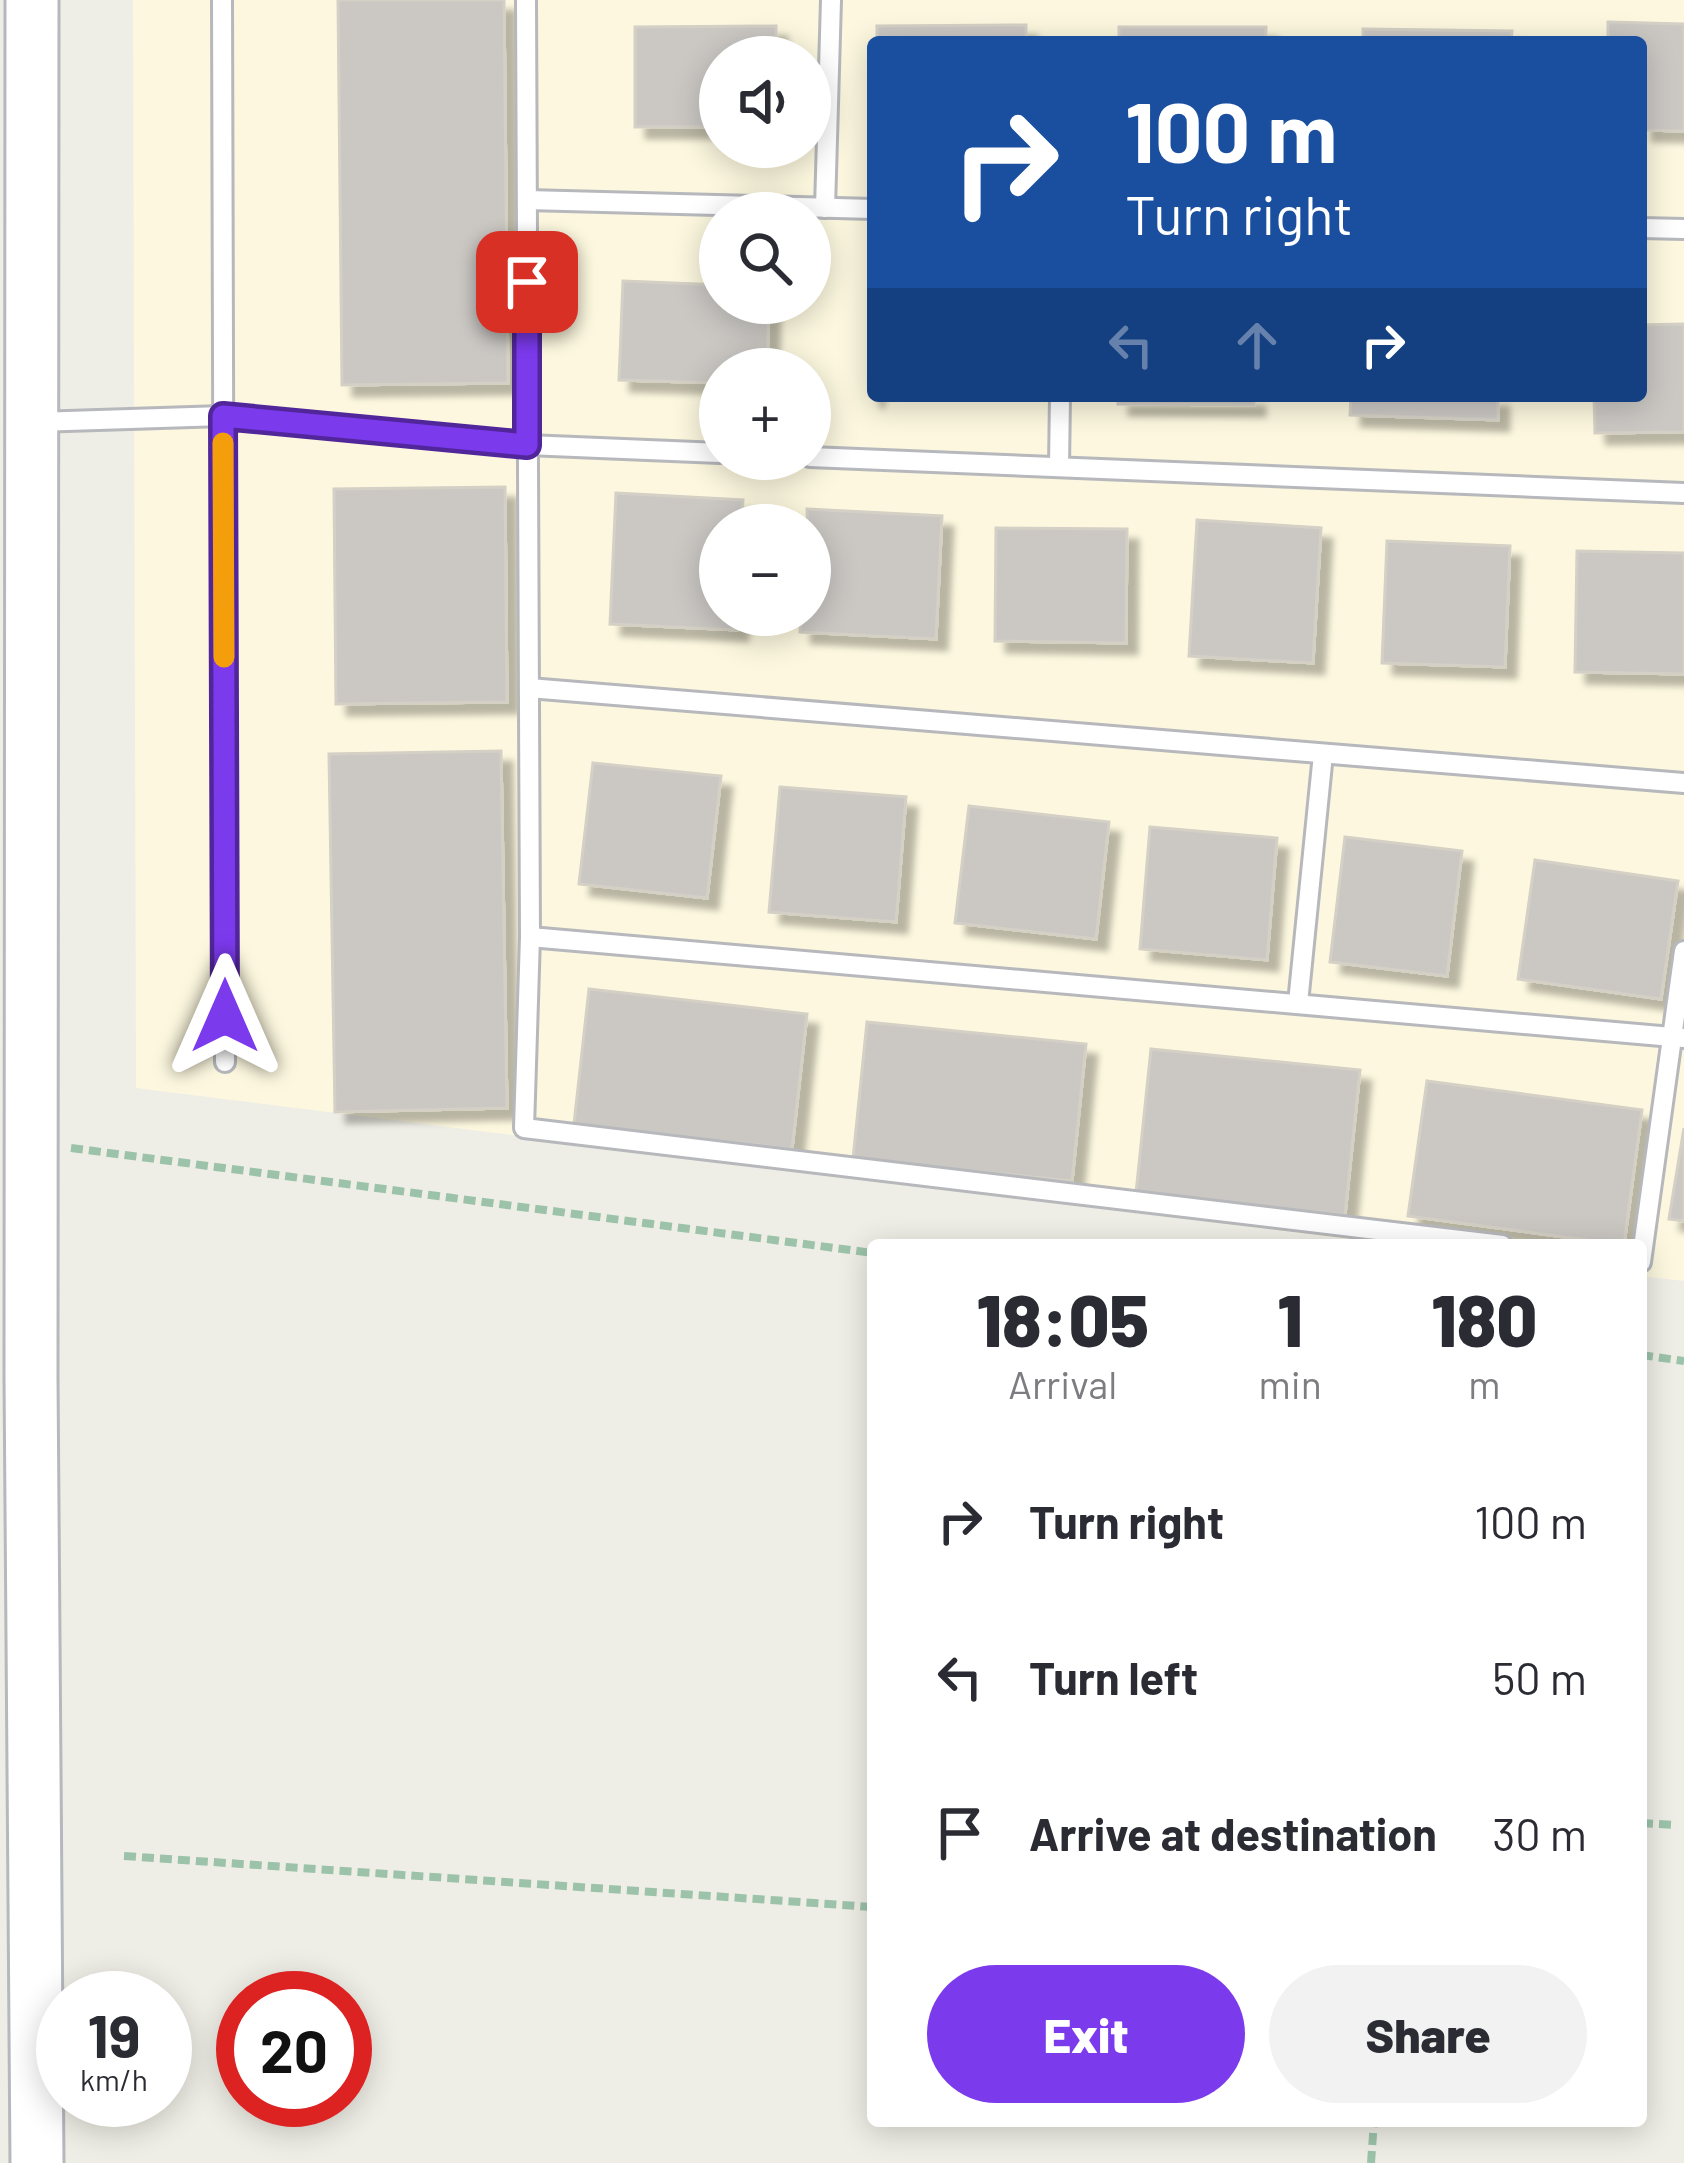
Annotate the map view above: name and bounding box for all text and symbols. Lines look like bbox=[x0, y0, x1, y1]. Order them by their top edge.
map controls bbox=[699, 36, 831, 636]
button: sound bbox=[699, 36, 831, 168]
text: 100 m bbox=[1125, 79, 1337, 180]
icon: right bbox=[927, 84, 1083, 240]
text: Turn right bbox=[1125, 181, 1353, 246]
button: search bbox=[699, 192, 831, 324]
pin bbox=[476, 231, 578, 333]
icon: arrive bbox=[494, 249, 560, 315]
icon: left bbox=[1098, 312, 1164, 378]
icon: ahead bbox=[1224, 312, 1290, 378]
icon: right bbox=[1350, 312, 1416, 378]
button: + bbox=[699, 348, 831, 480]
button: − bbox=[699, 504, 831, 636]
position arrow bbox=[162, 953, 288, 1079]
text: 18:05 bbox=[977, 1275, 1149, 1361]
text: 1 bbox=[1277, 1275, 1303, 1361]
text: 180 bbox=[1431, 1275, 1537, 1361]
text: Arrival bbox=[1008, 1360, 1117, 1407]
text: min bbox=[1258, 1360, 1322, 1407]
text: m bbox=[1468, 1360, 1500, 1407]
icon: right bbox=[927, 1488, 993, 1554]
text: Turn right bbox=[1029, 1494, 1224, 1548]
text: 100 m bbox=[1474, 1494, 1587, 1548]
icon: left bbox=[927, 1644, 993, 1710]
text: Turn left bbox=[1029, 1650, 1198, 1704]
text: 50 m bbox=[1492, 1650, 1587, 1704]
icon: arrive bbox=[927, 1800, 993, 1866]
text: Arrive at destination bbox=[1029, 1806, 1437, 1860]
text: 30 m bbox=[1492, 1806, 1587, 1860]
button: Exit bbox=[927, 1965, 1245, 2103]
button: Share bbox=[1269, 1965, 1587, 2103]
speed limit sign: 20 bbox=[216, 1971, 372, 2127]
text: 19 bbox=[87, 1998, 141, 2070]
text: km/h bbox=[80, 2061, 148, 2097]

